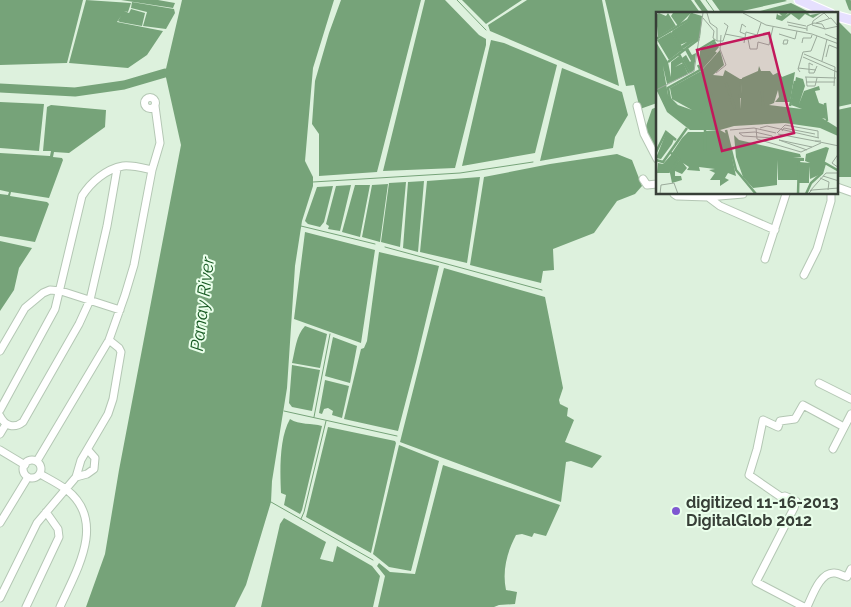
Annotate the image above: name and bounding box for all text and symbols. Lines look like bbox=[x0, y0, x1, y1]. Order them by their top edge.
inset map bbox=[656, 12, 838, 195]
water label: Panay River bbox=[186, 255, 218, 352]
place label: digitized 11-16-2013 DigitalGlob 2012 bbox=[686, 493, 839, 530]
marker: digitized 11-16-2013 DigitalGlob 2012 bbox=[670, 505, 682, 517]

